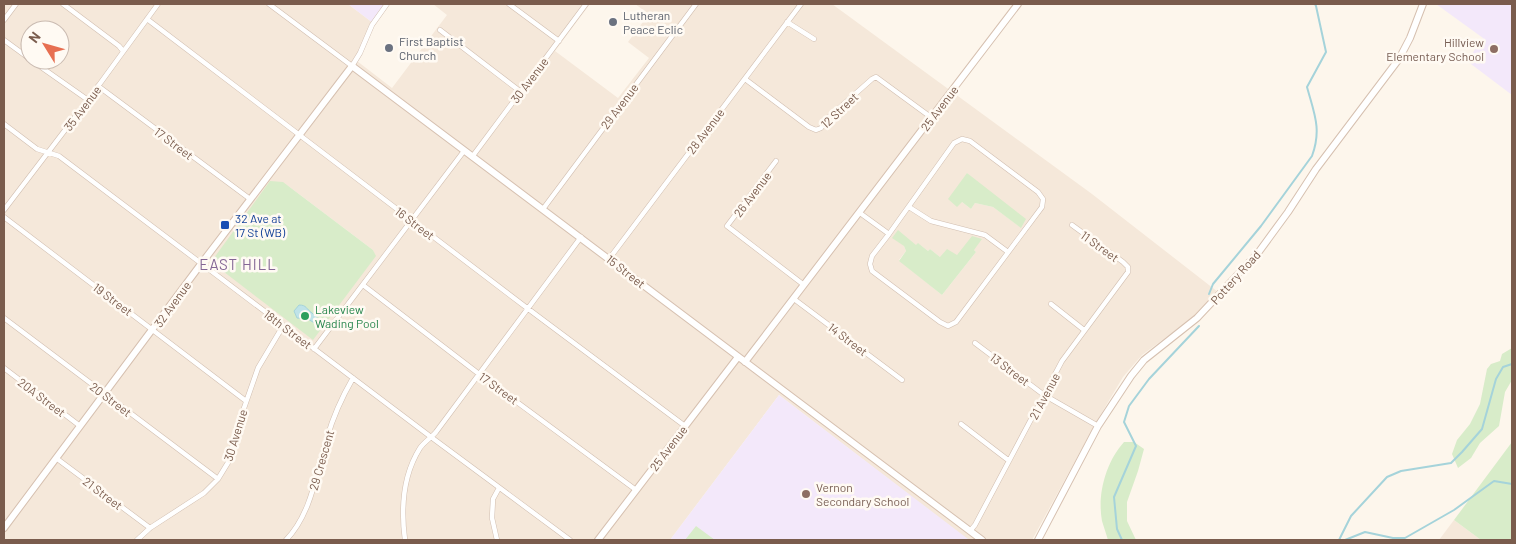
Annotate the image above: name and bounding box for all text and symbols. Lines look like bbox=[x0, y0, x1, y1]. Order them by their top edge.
place label: Lutheran Peace Eclic bbox=[623, 8, 683, 36]
marker: Lutheran Peace Eclic bbox=[607, 16, 619, 28]
north arrow bbox=[20, 20, 70, 70]
text: N bbox=[25, 28, 44, 46]
place label: First Baptist Church bbox=[399, 34, 464, 62]
place label: Hillview Elementary School bbox=[1386, 35, 1484, 63]
marker: First Baptist Church bbox=[383, 42, 395, 54]
marker: Hillview Elementary School bbox=[1488, 43, 1500, 55]
street label: 30 Avenue bbox=[507, 54, 551, 106]
street label: 29 Avenue bbox=[597, 81, 641, 131]
street label: 35 Avenue bbox=[60, 83, 104, 133]
street label: 25 Avenue bbox=[917, 83, 961, 133]
street label: 12 Street bbox=[817, 89, 861, 131]
street label: 28 Avenue bbox=[683, 106, 727, 156]
street label: 17 Street bbox=[152, 124, 196, 162]
street label: 26 Avenue bbox=[730, 169, 774, 219]
street label: 16 Street bbox=[393, 204, 437, 242]
place label: 32 Ave at 17 St (WB) bbox=[235, 211, 286, 239]
marker: 32 Ave at 17 St (WB) bbox=[219, 219, 231, 231]
street label: 11 Street bbox=[1078, 228, 1122, 264]
street label: Pottery Road bbox=[1207, 247, 1263, 307]
street label: 15 Street bbox=[604, 251, 648, 291]
district label: EAST HILL bbox=[199, 255, 277, 273]
street label: 32 Avenue bbox=[151, 278, 193, 330]
street label: 19 Street bbox=[91, 280, 135, 318]
place label: Lakeview Wading Pool bbox=[315, 302, 379, 330]
street label: 18th Street bbox=[261, 306, 315, 352]
marker: Lakeview Wading Pool bbox=[299, 310, 311, 322]
street label: 14 Street bbox=[825, 320, 871, 358]
street label: 13 Street bbox=[988, 350, 1032, 388]
street label: 17 Street bbox=[477, 369, 521, 407]
street label: 21 Avenue bbox=[1026, 370, 1062, 422]
street label: 20A Street bbox=[16, 375, 68, 419]
street label: 20 Street bbox=[87, 379, 135, 419]
street label: 30 Avenue bbox=[220, 407, 250, 463]
street label: 25 Avenue bbox=[646, 423, 690, 473]
street label: 29 Crescent bbox=[306, 428, 336, 492]
street label: 21 Street bbox=[81, 474, 125, 512]
place label: Vernon Secondary School bbox=[816, 480, 909, 508]
marker: Vernon Secondary School bbox=[800, 488, 812, 500]

